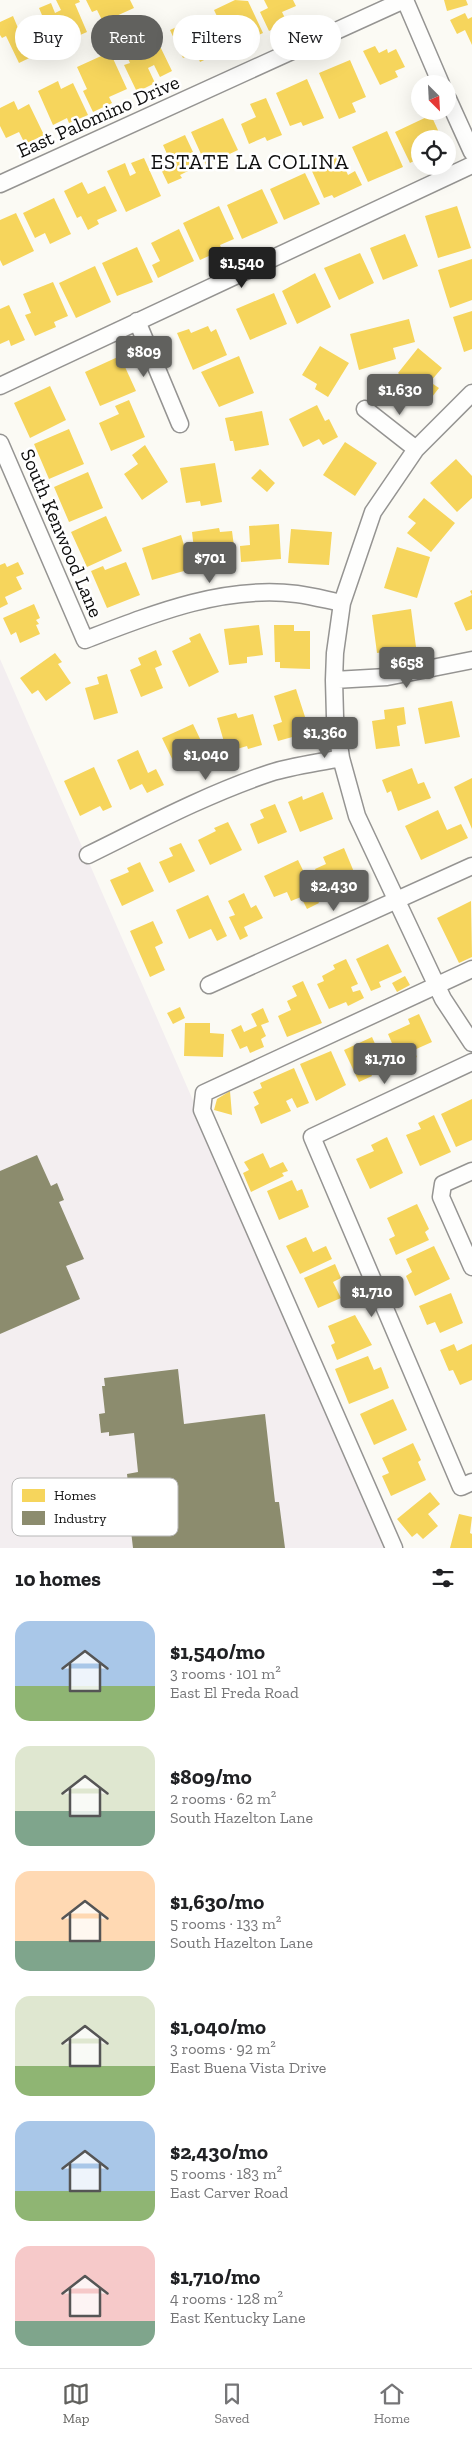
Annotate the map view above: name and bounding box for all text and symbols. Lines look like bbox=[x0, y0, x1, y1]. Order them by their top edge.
chip: Buy bbox=[15, 15, 81, 60]
chip: Rent bbox=[91, 15, 163, 60]
chip: Filters bbox=[173, 15, 260, 60]
chip: New bbox=[270, 15, 341, 60]
street label: East Palomino Drive bbox=[13, 69, 183, 163]
north arrow bbox=[411, 75, 456, 120]
map controls bbox=[411, 75, 456, 175]
button: locate bbox=[411, 130, 456, 175]
district label: ESTATE LA COLINA bbox=[151, 149, 349, 174]
pin: $1,540 bbox=[201, 246, 283, 289]
text: $1,540 bbox=[220, 253, 264, 272]
pin: $809 bbox=[114, 336, 174, 378]
text: $809 bbox=[127, 342, 161, 361]
pin: $1,630 bbox=[359, 374, 441, 416]
text: $1,630 bbox=[378, 380, 422, 399]
street label: South Kenwood Lane bbox=[16, 445, 108, 621]
pin: $701 bbox=[180, 542, 240, 584]
text: $701 bbox=[194, 548, 226, 567]
pin: $658 bbox=[377, 646, 437, 689]
text: $658 bbox=[390, 653, 424, 672]
pin: $1,360 bbox=[284, 716, 366, 759]
text: $1,360 bbox=[303, 723, 347, 742]
pin: $1,040 bbox=[165, 738, 247, 781]
text: $1,040 bbox=[183, 745, 229, 764]
pin: $2,430 bbox=[293, 870, 375, 912]
text: $2,430 bbox=[311, 876, 357, 895]
pin: $1,710 bbox=[344, 1042, 426, 1085]
text: $1,710 bbox=[364, 1049, 406, 1068]
pin: $1,710 bbox=[331, 1276, 413, 1318]
text: $1,710 bbox=[351, 1282, 393, 1301]
legend bbox=[12, 1478, 178, 1536]
text: Homes bbox=[54, 1487, 96, 1504]
text: Industry bbox=[54, 1510, 107, 1527]
icon: filters bbox=[429, 1564, 457, 1592]
text: 10 homes bbox=[15, 1566, 101, 1591]
text: $1,540/mo bbox=[170, 1639, 265, 1664]
icon: home bbox=[55, 1641, 115, 1701]
text: 3 rooms · 101 m² bbox=[170, 1664, 281, 1683]
text: East El Freda Road bbox=[170, 1683, 299, 1702]
text: $809/mo bbox=[170, 1764, 252, 1789]
icon: home bbox=[55, 1766, 115, 1826]
text: 2 rooms · 62 m² bbox=[170, 1789, 276, 1808]
text: South Hazelton Lane bbox=[170, 1808, 313, 1827]
text: $1,630/mo bbox=[170, 1889, 264, 1914]
icon: home bbox=[55, 1891, 115, 1951]
text: 5 rooms · 133 m² bbox=[170, 1914, 281, 1933]
text: South Hazelton Lane bbox=[170, 1933, 313, 1952]
text: $1,040/mo bbox=[170, 2014, 266, 2039]
icon: home bbox=[55, 2016, 115, 2076]
text: 3 rooms · 92 m² bbox=[170, 2039, 276, 2058]
text: East Buena Vista Drive bbox=[170, 2058, 326, 2077]
text: $2,430/mo bbox=[170, 2139, 268, 2164]
icon: home bbox=[55, 2141, 115, 2201]
text: 5 rooms · 183 m² bbox=[170, 2164, 282, 2183]
text: East Carver Road bbox=[170, 2183, 288, 2202]
text: $1,710/mo bbox=[170, 2264, 260, 2289]
icon: home bbox=[55, 2266, 115, 2326]
text: 4 rooms · 128 m² bbox=[170, 2289, 283, 2308]
text: East Kentucky Lane bbox=[170, 2308, 306, 2327]
tab: Map bbox=[62, 2380, 90, 2427]
tab: Saved bbox=[214, 2380, 249, 2427]
tab: Home bbox=[374, 2380, 410, 2427]

